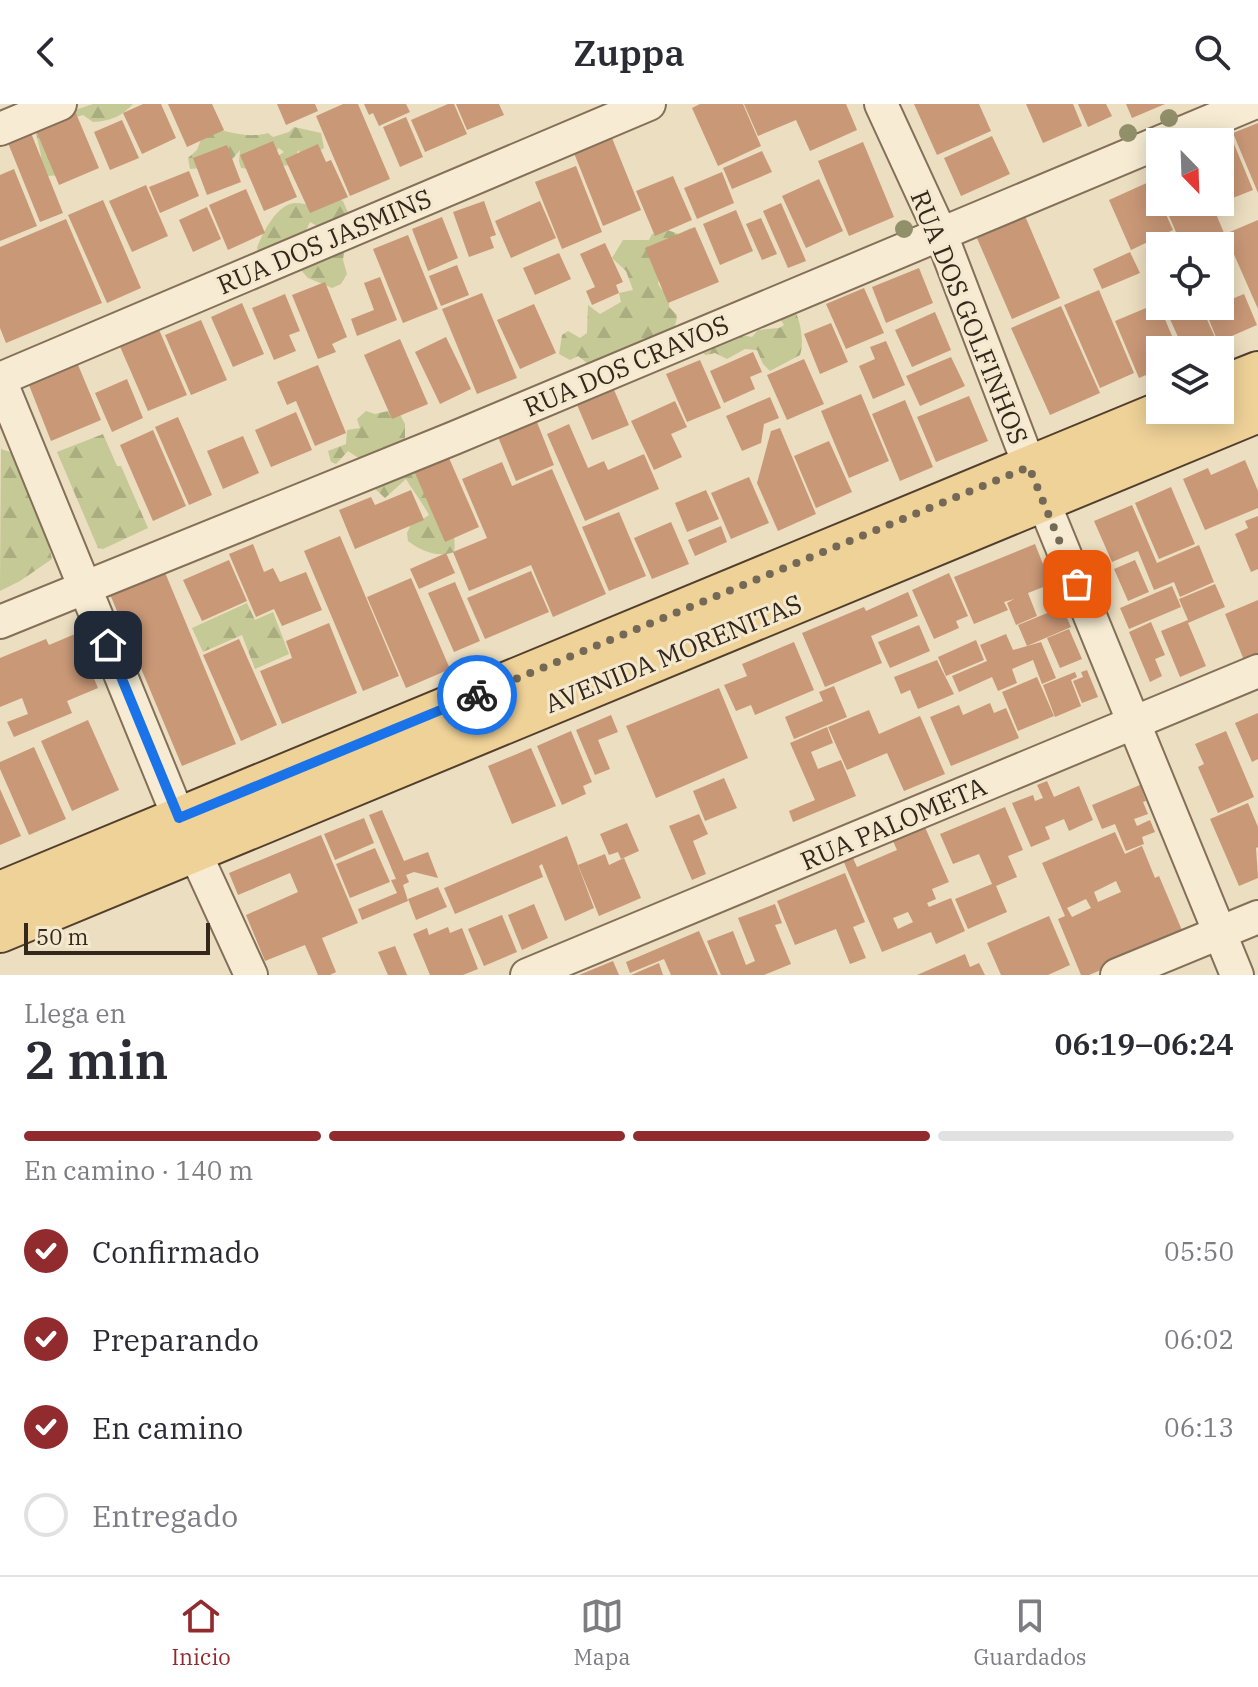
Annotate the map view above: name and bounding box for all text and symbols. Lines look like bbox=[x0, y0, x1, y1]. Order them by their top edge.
text: Zuppa bbox=[573, 29, 685, 76]
icon: back bbox=[24, 30, 68, 74]
icon: search bbox=[1190, 30, 1234, 74]
north arrow bbox=[1146, 128, 1234, 216]
map controls bbox=[1146, 128, 1234, 424]
street label: RUA DOS JASMINS bbox=[212, 180, 436, 302]
street label: RUA DOS GOLFINHOS bbox=[903, 185, 1037, 449]
button: locate bbox=[1146, 232, 1234, 320]
street label: RUA DOS CRAVOS bbox=[518, 306, 734, 424]
button: layers bbox=[1146, 336, 1234, 424]
pin bbox=[1043, 550, 1111, 618]
icon: bag bbox=[1055, 562, 1099, 606]
street label: AVENIDA MORENITAS bbox=[539, 586, 807, 720]
pin bbox=[74, 611, 142, 679]
icon: home bbox=[86, 623, 130, 667]
courier bbox=[437, 655, 517, 735]
icon: bike bbox=[455, 673, 499, 717]
street label: RUA PALOMETA bbox=[795, 768, 991, 877]
scale bar bbox=[24, 919, 210, 955]
text: 50 m bbox=[36, 922, 88, 951]
text: Llega en bbox=[24, 996, 126, 1030]
text: 06:19–06:24 bbox=[1054, 1024, 1234, 1063]
text: 2 min bbox=[24, 1026, 169, 1093]
text: En camino · 140 m bbox=[24, 1153, 253, 1187]
icon: check bbox=[24, 1229, 68, 1273]
text: Confirmado bbox=[92, 1232, 260, 1271]
text: 05:50 bbox=[1164, 1234, 1234, 1268]
icon: check bbox=[24, 1317, 68, 1361]
text: Preparando bbox=[92, 1320, 259, 1359]
text: 06:02 bbox=[1164, 1322, 1234, 1356]
icon: check bbox=[24, 1405, 68, 1449]
text: En camino bbox=[92, 1408, 243, 1447]
text: 06:13 bbox=[1164, 1410, 1234, 1444]
text: Entregado bbox=[92, 1496, 238, 1535]
tab: Inicio bbox=[171, 1594, 231, 1671]
tab: Mapa bbox=[574, 1594, 631, 1671]
tab: Guardados bbox=[973, 1594, 1087, 1671]

